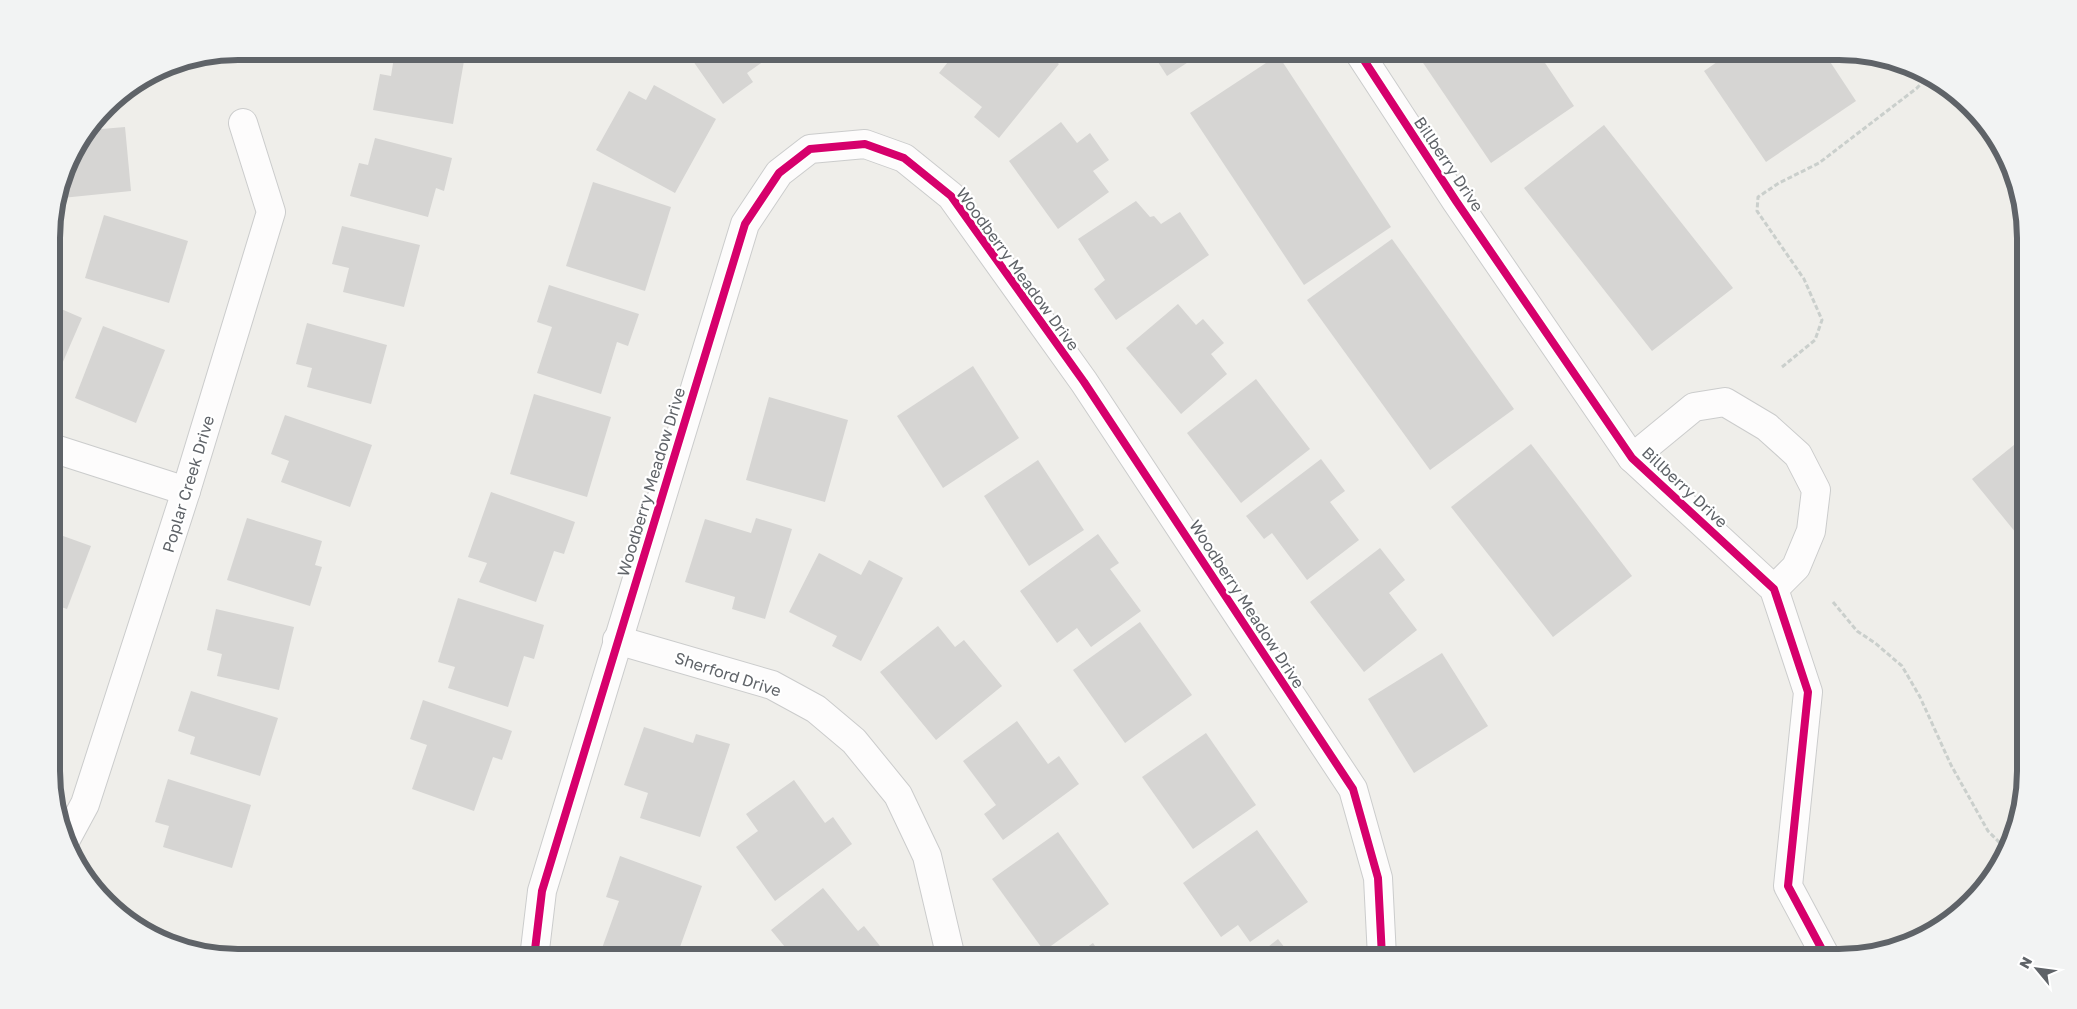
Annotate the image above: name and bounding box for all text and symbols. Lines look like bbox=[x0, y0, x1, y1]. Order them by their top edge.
street label: Billberry Drive bbox=[1410, 113, 1488, 215]
street label: Woodberry Meadow Drive bbox=[952, 184, 1084, 354]
street label: Woodberry Meadow Drive bbox=[613, 385, 689, 579]
street label: Poplar Creek Drive bbox=[158, 413, 218, 555]
street label: Billberry Drive bbox=[1638, 442, 1732, 532]
street label: Woodberry Meadow Drive bbox=[1185, 516, 1309, 692]
street label: Sherford Drive bbox=[672, 647, 784, 701]
north arrow bbox=[2012, 944, 2062, 994]
text: N bbox=[2015, 954, 2035, 971]

